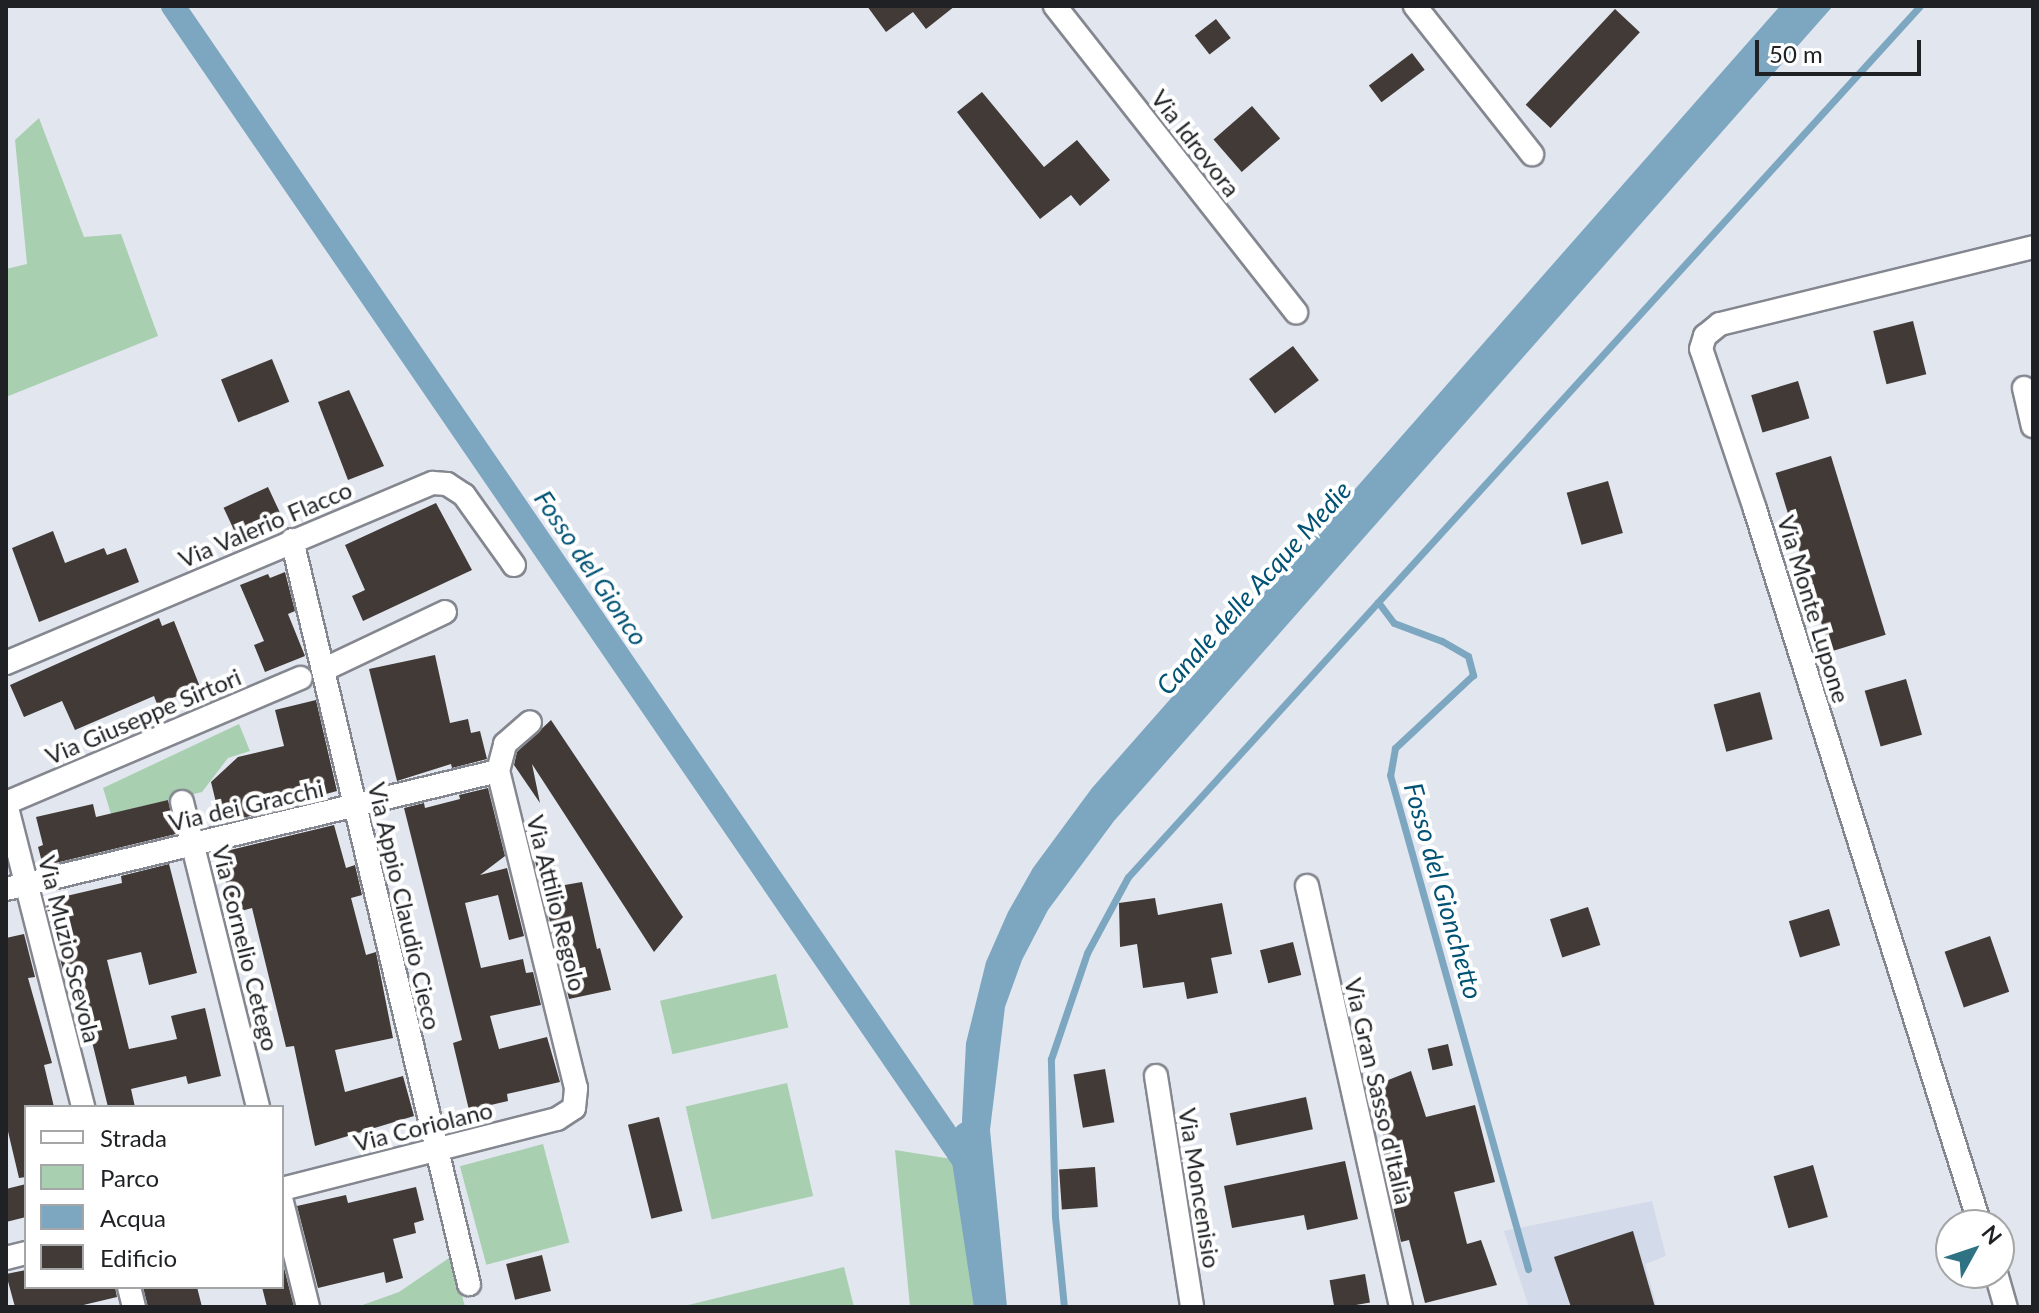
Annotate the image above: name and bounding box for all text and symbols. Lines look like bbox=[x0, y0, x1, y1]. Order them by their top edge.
scale bar bbox=[1759, 24, 1925, 74]
text: 50 m bbox=[1769, 39, 1823, 68]
street label: Via Idrovora bbox=[1145, 84, 1247, 202]
street label: Via Valerio Flacco bbox=[174, 474, 356, 574]
water label: Canale delle Acque Medie bbox=[1150, 475, 1358, 701]
water label: Fosso del Gionco bbox=[528, 484, 654, 652]
street label: Via Monte Lupone bbox=[1772, 512, 1856, 706]
street label: Via Giuseppe Sirtori bbox=[41, 662, 245, 770]
street label: Via dei Gracchi bbox=[166, 773, 326, 837]
street label: Via Appio Claudio Cieco bbox=[362, 779, 448, 1033]
water label: Fosso del Gionchetto bbox=[1397, 779, 1489, 1003]
street label: Via Attilio Regolo bbox=[521, 812, 593, 994]
street label: Via Cornelio Cetego bbox=[207, 842, 285, 1054]
street label: Via Muzio Scevola bbox=[33, 852, 107, 1046]
street label: Via Gran Sasso d'Italia bbox=[1339, 975, 1419, 1207]
street label: Via Coriolano bbox=[351, 1095, 495, 1157]
legend bbox=[24, 1105, 284, 1289]
street label: Via Moncenisio bbox=[1173, 1106, 1227, 1270]
text: Strada bbox=[100, 1123, 167, 1152]
text: Parco bbox=[100, 1163, 159, 1192]
text: Acqua bbox=[100, 1203, 166, 1232]
north arrow bbox=[1935, 1209, 2015, 1289]
text: N bbox=[1976, 1219, 2008, 1250]
text: Edificio bbox=[100, 1243, 177, 1272]

